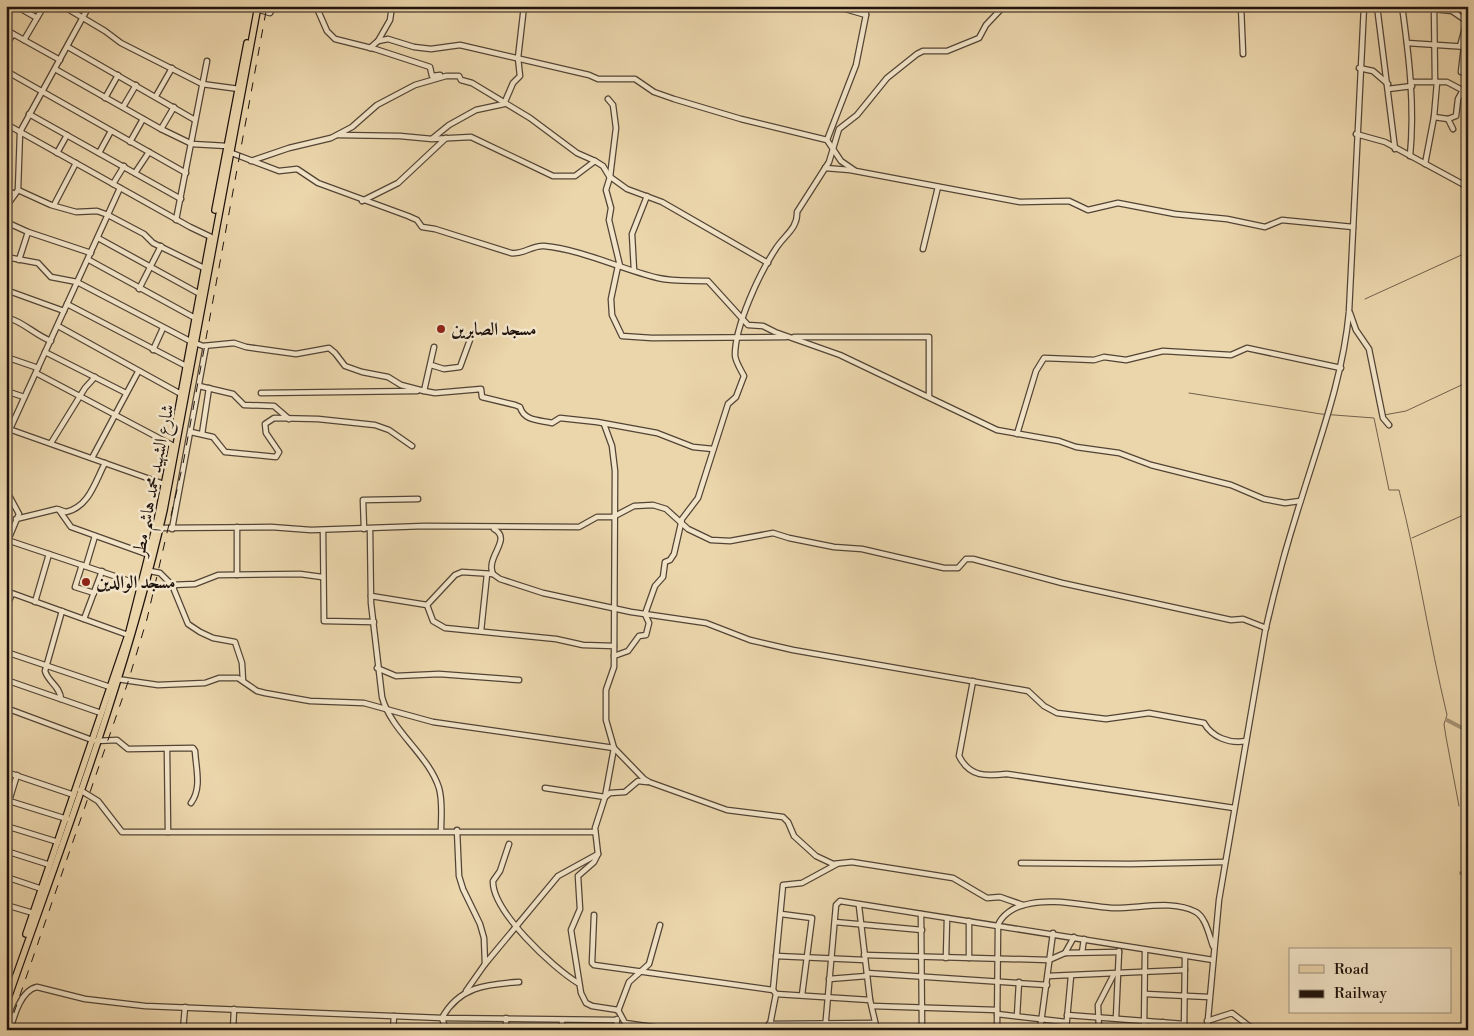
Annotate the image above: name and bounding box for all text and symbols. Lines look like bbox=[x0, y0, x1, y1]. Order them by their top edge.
place label: مسجد الصابرين bbox=[451, 318, 536, 341]
marker: مسجد الصابرين bbox=[435, 323, 447, 335]
street label: شارع الشهيد محمد هاشم مطر bbox=[127, 402, 185, 561]
place label: مسجد الوالدين bbox=[96, 571, 176, 594]
marker: مسجد الوالدين bbox=[80, 576, 92, 588]
legend bbox=[1289, 948, 1452, 1014]
text: Road bbox=[1334, 960, 1369, 979]
text: Railway bbox=[1334, 984, 1388, 1003]

